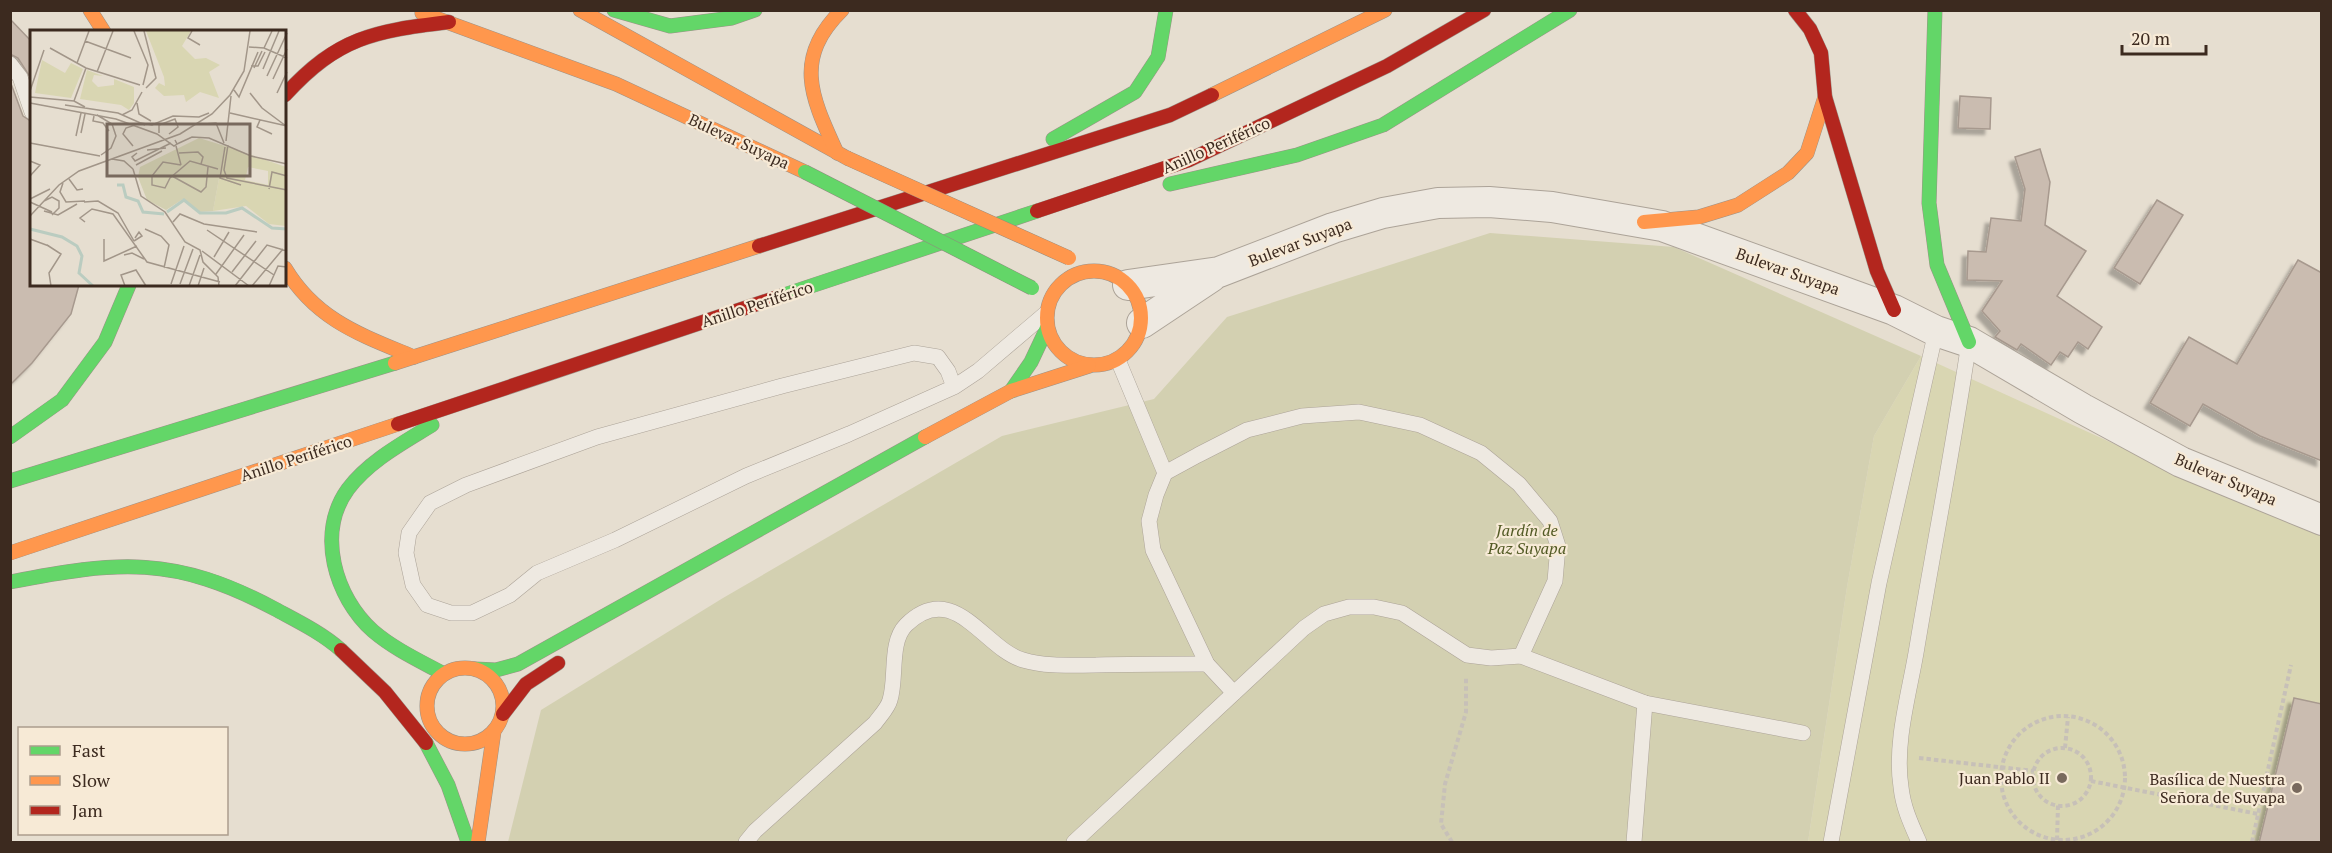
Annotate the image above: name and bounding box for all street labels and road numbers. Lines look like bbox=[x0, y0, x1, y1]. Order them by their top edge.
street label: Bulevar Suyapa bbox=[685, 108, 793, 174]
street label: Anillo Periférico bbox=[1159, 111, 1274, 179]
street label: Bulevar Suyapa bbox=[1245, 212, 1355, 272]
street label: Bulevar Suyapa bbox=[1733, 242, 1843, 300]
street label: Anillo Periférico bbox=[698, 276, 816, 332]
street label: Anillo Periférico bbox=[237, 430, 355, 486]
street label: Bulevar Suyapa bbox=[2172, 448, 2280, 510]

